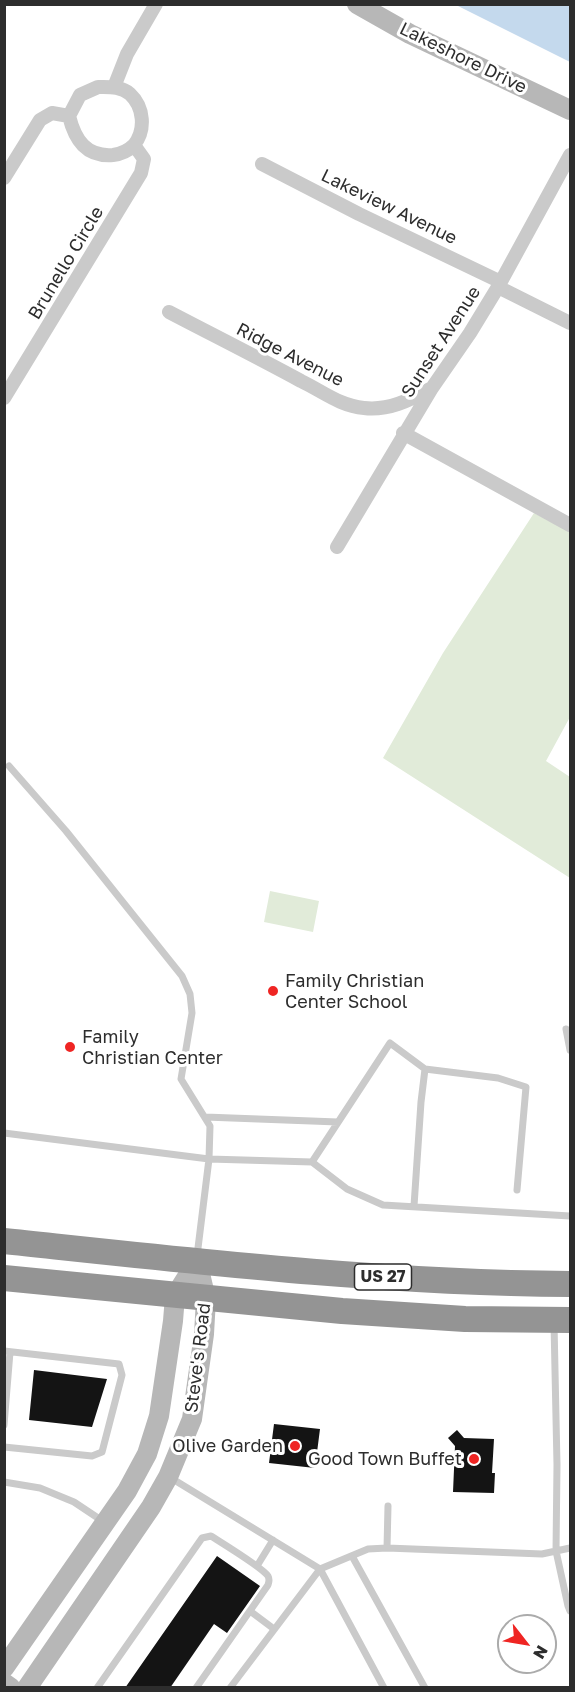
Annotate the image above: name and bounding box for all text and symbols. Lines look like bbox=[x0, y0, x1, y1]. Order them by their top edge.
street label: Lakeshore Drive bbox=[396, 18, 530, 98]
street label: Lakeview Avenue bbox=[318, 165, 460, 249]
street label: Brunello Circle bbox=[24, 203, 108, 323]
street label: Sunset Avenue bbox=[397, 282, 485, 402]
street label: Ridge Avenue bbox=[233, 319, 347, 391]
place label: Family Christian Center School bbox=[285, 970, 424, 1012]
marker: Family Christian Center School bbox=[266, 984, 280, 998]
place label: Family Christian Center bbox=[82, 1026, 223, 1068]
marker: Family Christian Center bbox=[63, 1040, 77, 1054]
road number: US 27 bbox=[354, 1264, 412, 1290]
street label: Steve's Road bbox=[181, 1302, 215, 1414]
place label: Olive Garden bbox=[172, 1435, 283, 1457]
marker: Olive Garden bbox=[288, 1439, 302, 1453]
place label: Good Town Buffet bbox=[308, 1448, 462, 1470]
marker: Good Town Buffet bbox=[467, 1452, 481, 1466]
north arrow bbox=[497, 1614, 557, 1674]
text: N bbox=[529, 1642, 552, 1663]

